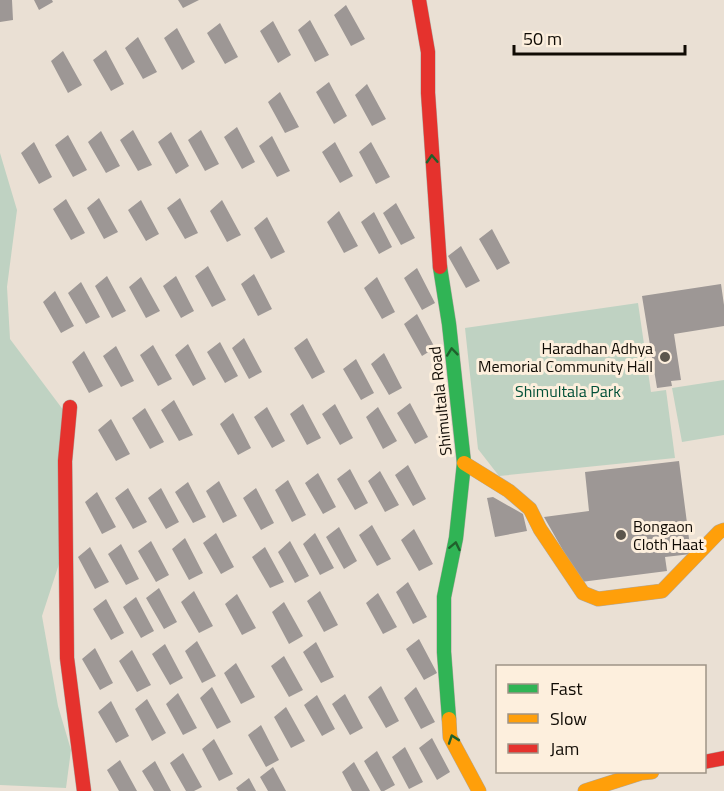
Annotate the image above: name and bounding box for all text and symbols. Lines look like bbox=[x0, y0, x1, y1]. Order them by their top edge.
scale bar bbox=[514, 18, 685, 56]
text: 50 m bbox=[523, 25, 562, 52]
one-way arrow bbox=[426, 154, 439, 163]
place label: Haradhan Adhya Memorial Community Hall bbox=[478, 336, 653, 378]
street label: Shimultala Road bbox=[422, 345, 458, 457]
one-way arrow bbox=[446, 348, 459, 357]
marker: Haradhan Adhya Memorial Community Hall bbox=[658, 350, 672, 364]
park label: Shimultala Park bbox=[515, 379, 621, 403]
place label: Bongaon Cloth Haat bbox=[633, 514, 704, 556]
marker: Bongaon Cloth Haat bbox=[614, 528, 628, 542]
one-way arrow bbox=[447, 541, 460, 551]
legend bbox=[496, 665, 706, 773]
text: Fast bbox=[550, 675, 583, 702]
text: Slow bbox=[550, 705, 587, 732]
one-way arrow bbox=[448, 734, 461, 745]
text: Jam bbox=[550, 735, 579, 762]

